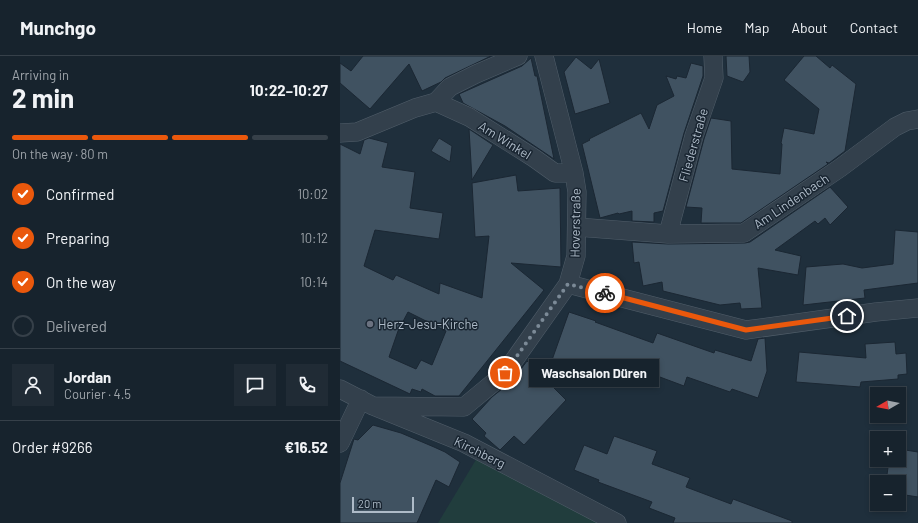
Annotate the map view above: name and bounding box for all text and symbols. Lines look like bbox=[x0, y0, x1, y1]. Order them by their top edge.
text: Munchgo bbox=[20, 16, 96, 39]
text: Home bbox=[687, 19, 723, 36]
text: Map bbox=[745, 19, 769, 36]
text: About bbox=[791, 19, 828, 36]
text: Contact bbox=[850, 19, 898, 36]
text: Arriving in bbox=[12, 67, 69, 83]
text: 10:22–10:27 bbox=[250, 81, 328, 99]
text: 2 min bbox=[12, 82, 74, 113]
street label: Fliederstraße bbox=[675, 106, 711, 184]
street label: Am Winkel bbox=[476, 118, 534, 162]
text: On the way · 80 m bbox=[12, 146, 108, 162]
street label: Am Lindenbach bbox=[750, 170, 832, 232]
icon: check bbox=[12, 183, 34, 205]
text: Confirmed bbox=[46, 185, 114, 203]
text: 10:02 bbox=[297, 186, 328, 202]
street label: Hoverstraße bbox=[566, 188, 584, 258]
icon: check bbox=[12, 227, 34, 249]
text: Preparing bbox=[46, 229, 110, 247]
text: 10:12 bbox=[300, 230, 328, 246]
icon: check bbox=[12, 271, 34, 293]
text: On the way bbox=[46, 273, 116, 291]
courier bbox=[585, 273, 625, 313]
text: 10:14 bbox=[300, 274, 328, 290]
icon: bike bbox=[594, 282, 616, 304]
pin bbox=[830, 299, 864, 333]
icon: home bbox=[836, 305, 858, 327]
place label: Herz-Jesu-Kirche bbox=[378, 316, 478, 332]
text: Delivered bbox=[46, 317, 107, 335]
marker: Herz-Jesu-Kirche bbox=[365, 319, 375, 329]
pin bbox=[488, 356, 522, 390]
callout: Waschsalon Düren bbox=[529, 359, 659, 387]
icon: bag bbox=[494, 362, 516, 384]
button: person bbox=[12, 364, 54, 406]
button: chat bbox=[234, 364, 276, 406]
button: phone bbox=[286, 364, 328, 406]
text: Waschsalon Düren bbox=[541, 365, 647, 381]
text: Jordan bbox=[64, 368, 111, 386]
text: Courier · 4.5 bbox=[64, 386, 131, 402]
north arrow bbox=[870, 387, 906, 423]
map controls bbox=[870, 387, 906, 511]
button: + bbox=[870, 431, 906, 467]
street label: Kirchberg bbox=[452, 433, 508, 471]
text: Order #9266 bbox=[12, 438, 93, 456]
text: €16.52 bbox=[285, 438, 328, 456]
button: − bbox=[870, 475, 906, 511]
scale bar bbox=[352, 495, 414, 514]
text: 20 m bbox=[358, 497, 381, 510]

